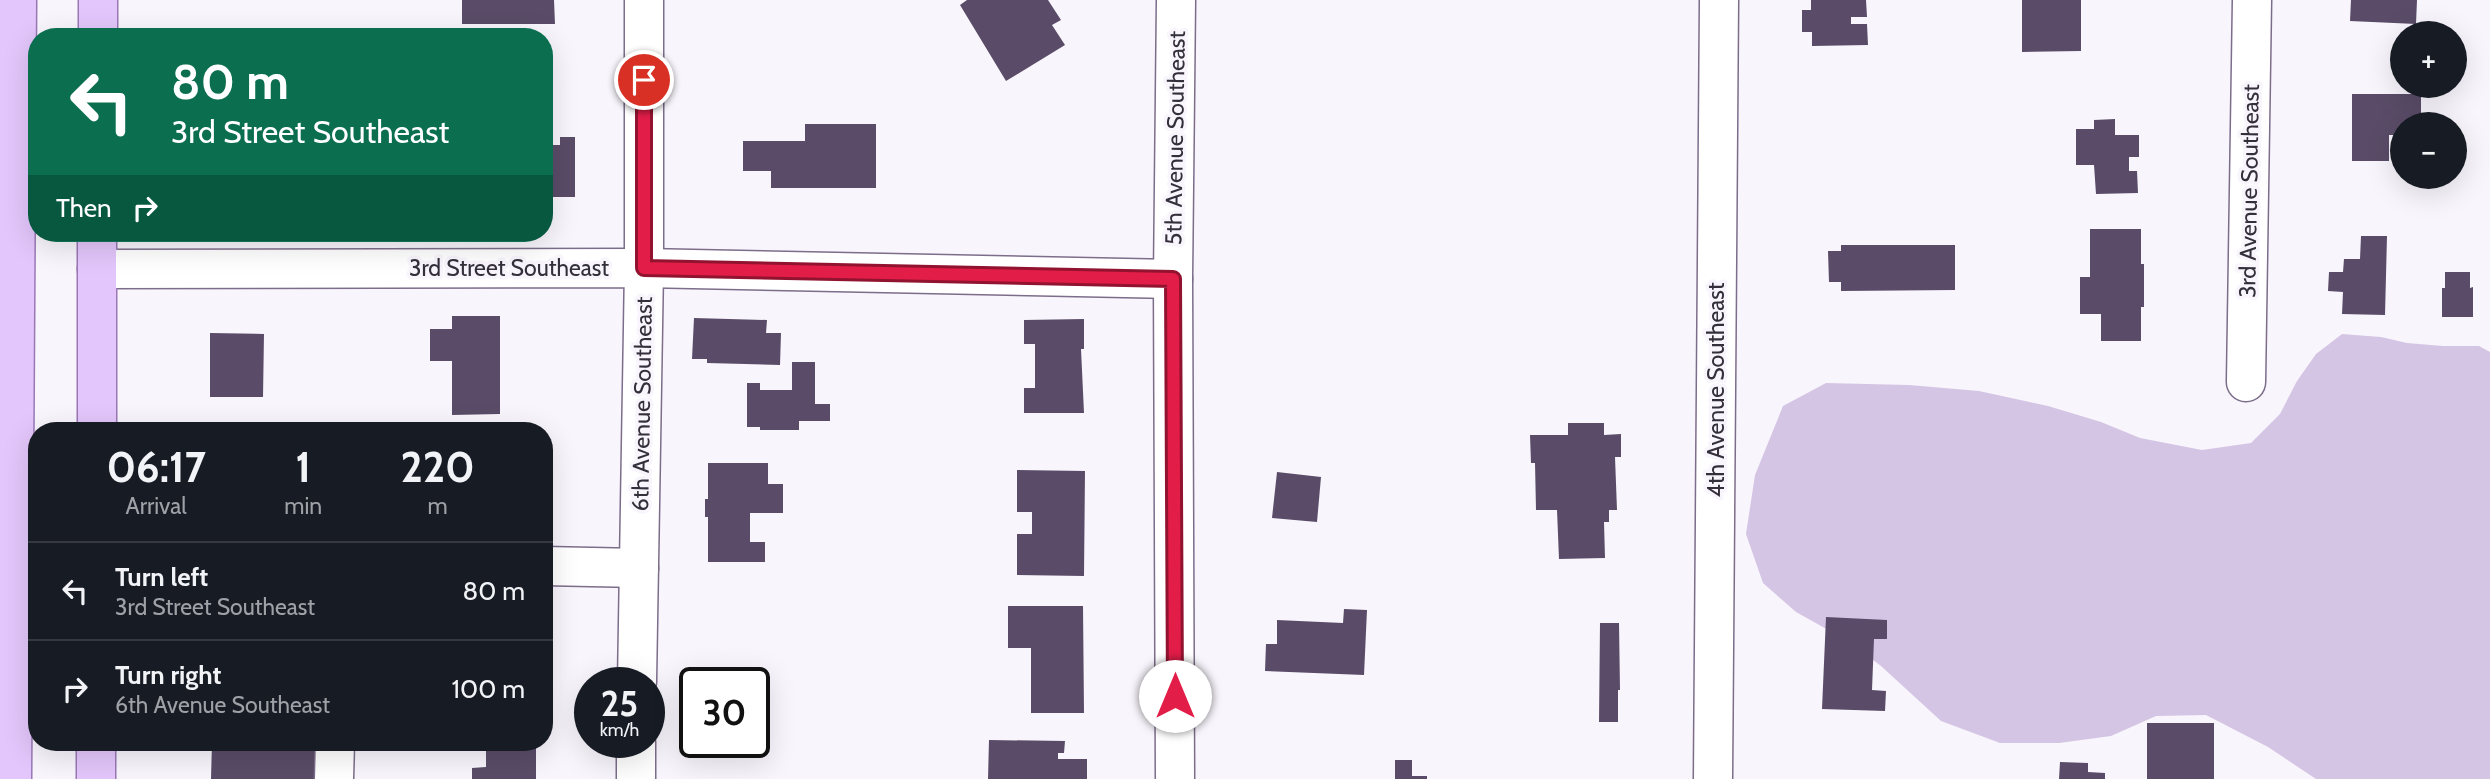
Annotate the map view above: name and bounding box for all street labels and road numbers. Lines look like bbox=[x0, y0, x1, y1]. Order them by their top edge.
street label: 5th Avenue Southeast bbox=[1159, 30, 1191, 245]
street label: 3rd Avenue Southeast bbox=[2233, 84, 2265, 298]
street label: 3rd Street Southeast bbox=[409, 254, 609, 282]
street label: 4th Avenue Southeast bbox=[1702, 282, 1730, 498]
street label: 6th Avenue Southeast bbox=[626, 296, 658, 512]

